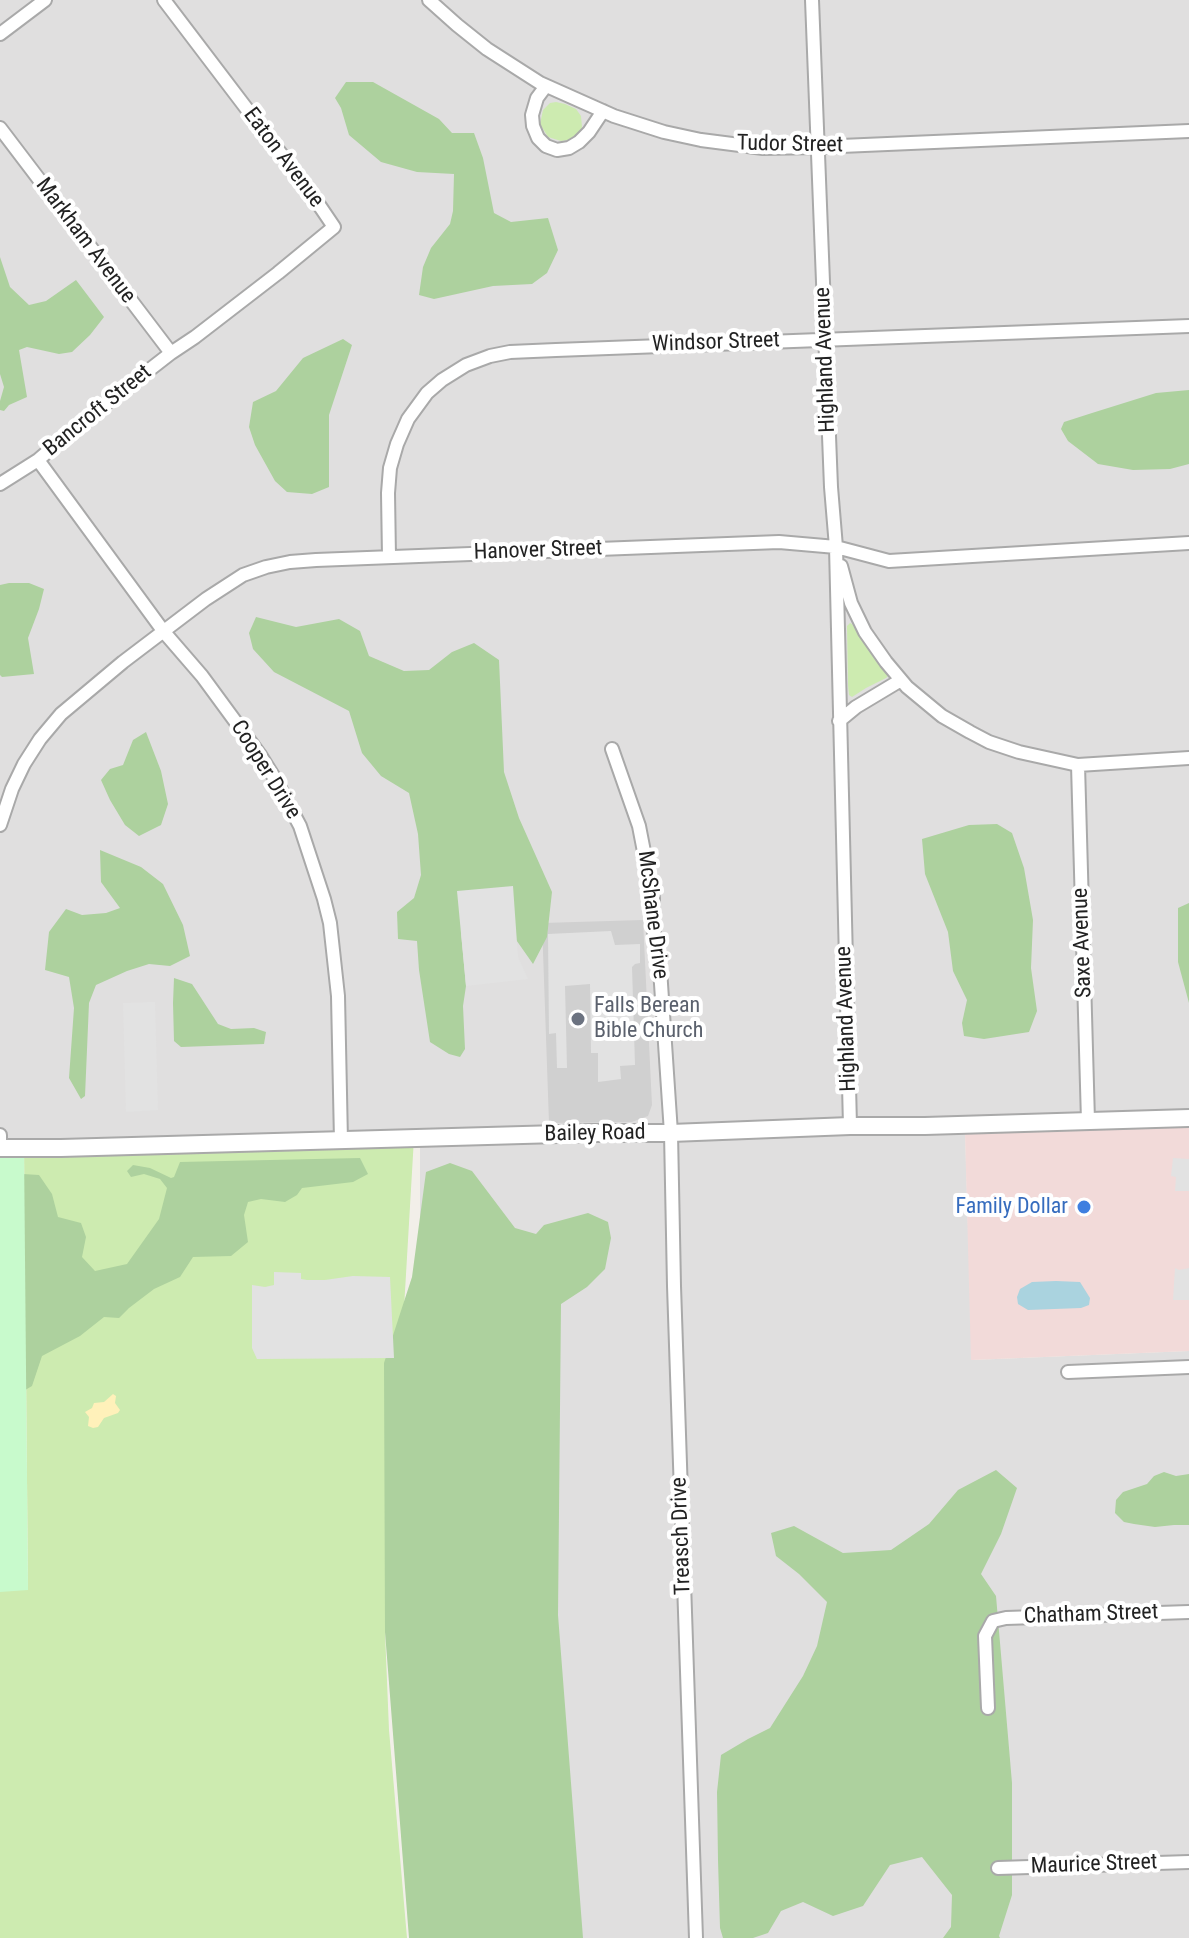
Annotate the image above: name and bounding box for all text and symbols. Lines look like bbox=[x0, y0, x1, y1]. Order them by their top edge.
street label: Eaton Avenue bbox=[237, 103, 329, 213]
street label: Tudor Street bbox=[737, 131, 843, 159]
street label: Markham Avenue bbox=[29, 173, 141, 309]
street label: Highland Avenue bbox=[810, 287, 842, 433]
street label: Windsor Street bbox=[652, 328, 780, 358]
street label: Bancroft Street bbox=[39, 360, 157, 462]
street label: Hanover Street bbox=[473, 536, 603, 566]
street label: Cooper Drive bbox=[224, 716, 306, 824]
street label: McShane Drive bbox=[631, 849, 673, 981]
street label: Saxe Avenue bbox=[1068, 888, 1098, 998]
street label: Highland Avenue bbox=[831, 946, 863, 1092]
place label: Falls Berean Bible Church bbox=[594, 993, 703, 1044]
marker: Falls Berean Bible Church bbox=[569, 1010, 587, 1028]
street label: Bailey Road bbox=[544, 1120, 646, 1148]
place label: Family Dollar bbox=[955, 1194, 1068, 1220]
marker: Family Dollar bbox=[1075, 1198, 1093, 1216]
street label: Treasch Drive bbox=[667, 1477, 697, 1595]
street label: Chatham Street bbox=[1023, 1599, 1159, 1631]
street label: Maurice Street bbox=[1030, 1850, 1158, 1880]

